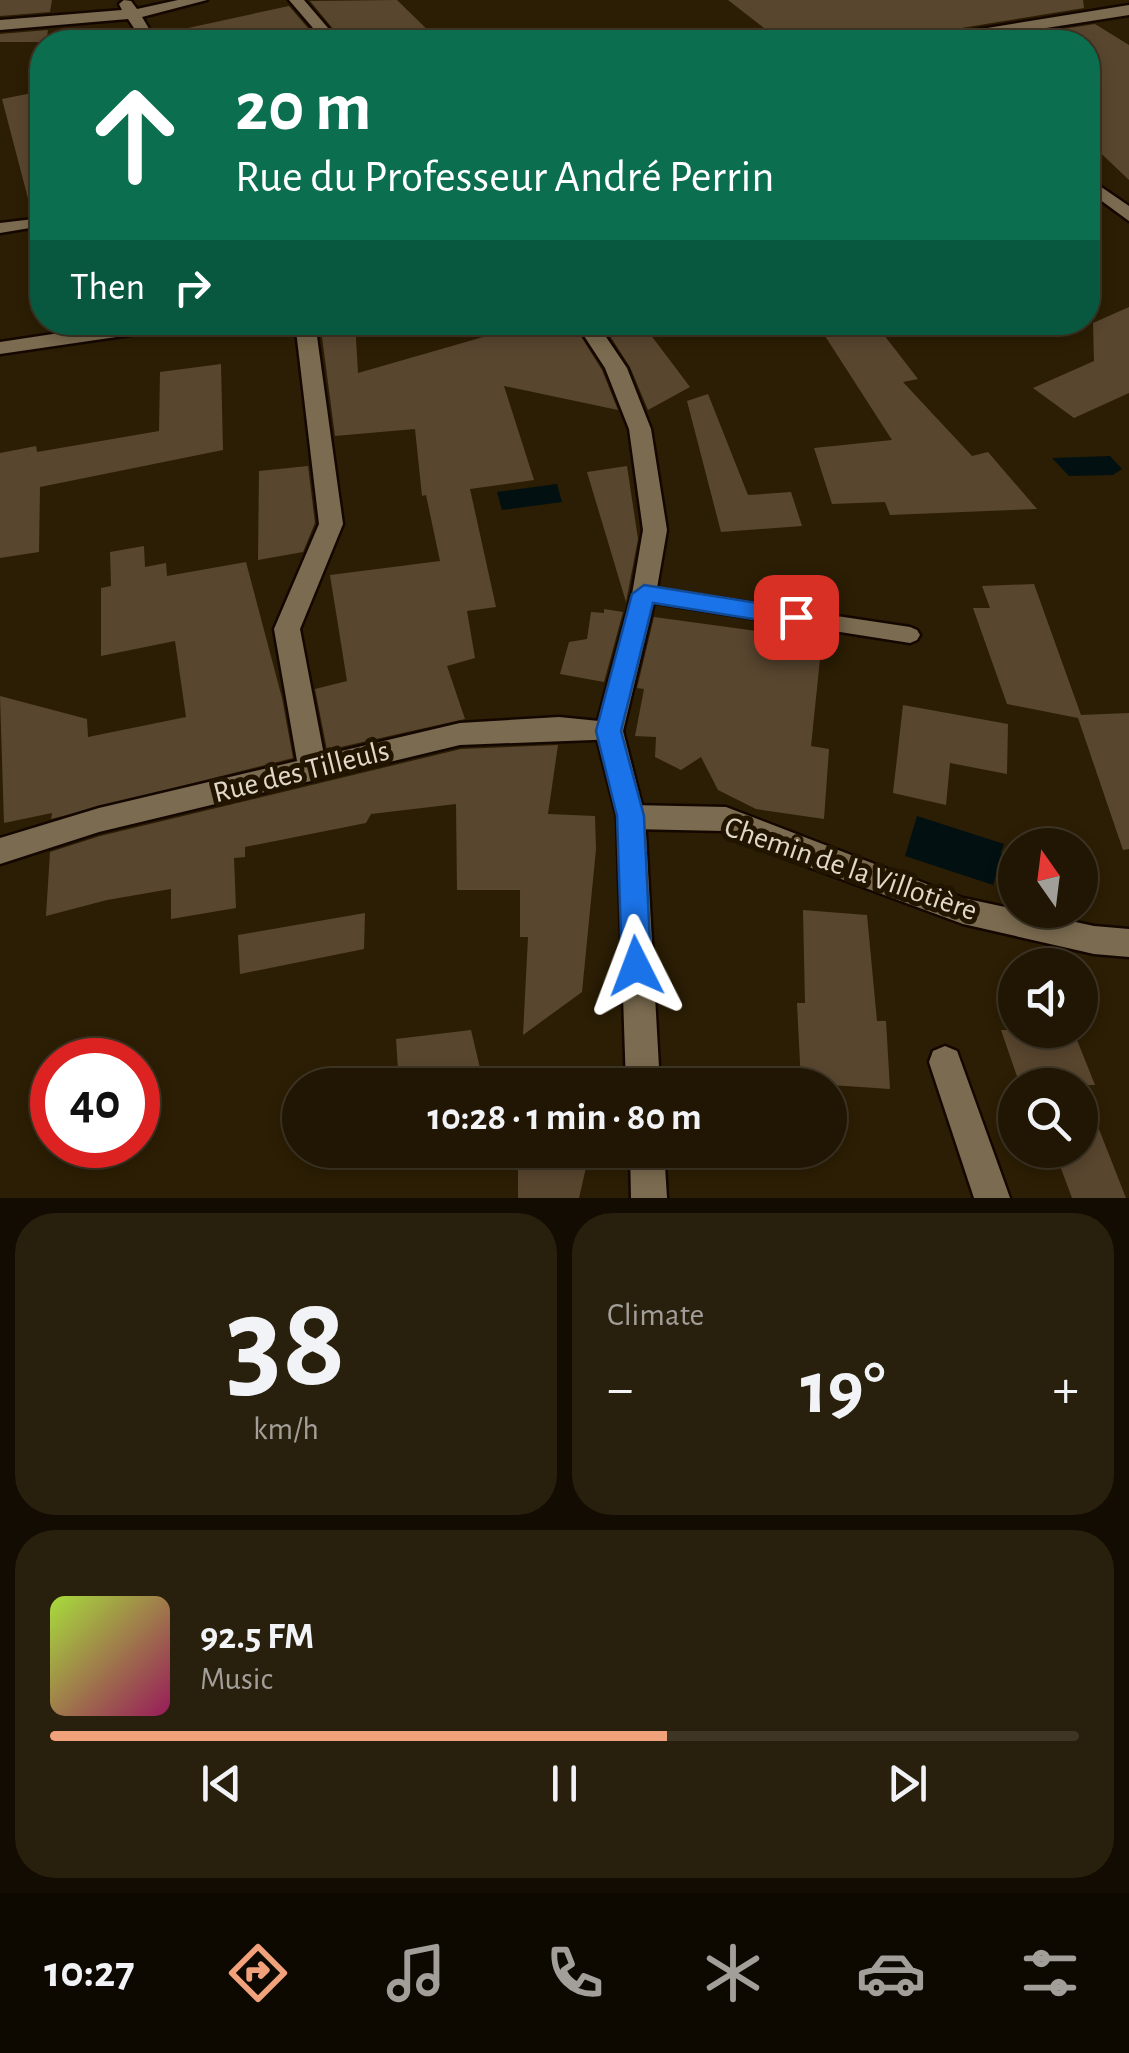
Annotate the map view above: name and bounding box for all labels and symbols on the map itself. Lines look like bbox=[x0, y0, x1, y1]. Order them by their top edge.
pin bbox=[754, 575, 839, 660]
street label: Rue des Tilleuls bbox=[210, 736, 392, 808]
street label: Chemin de la Villotière bbox=[720, 812, 981, 926]
north arrow bbox=[998, 828, 1098, 928]
position arrow bbox=[584, 914, 688, 1018]
speed limit sign: 40 bbox=[30, 1038, 160, 1168]

